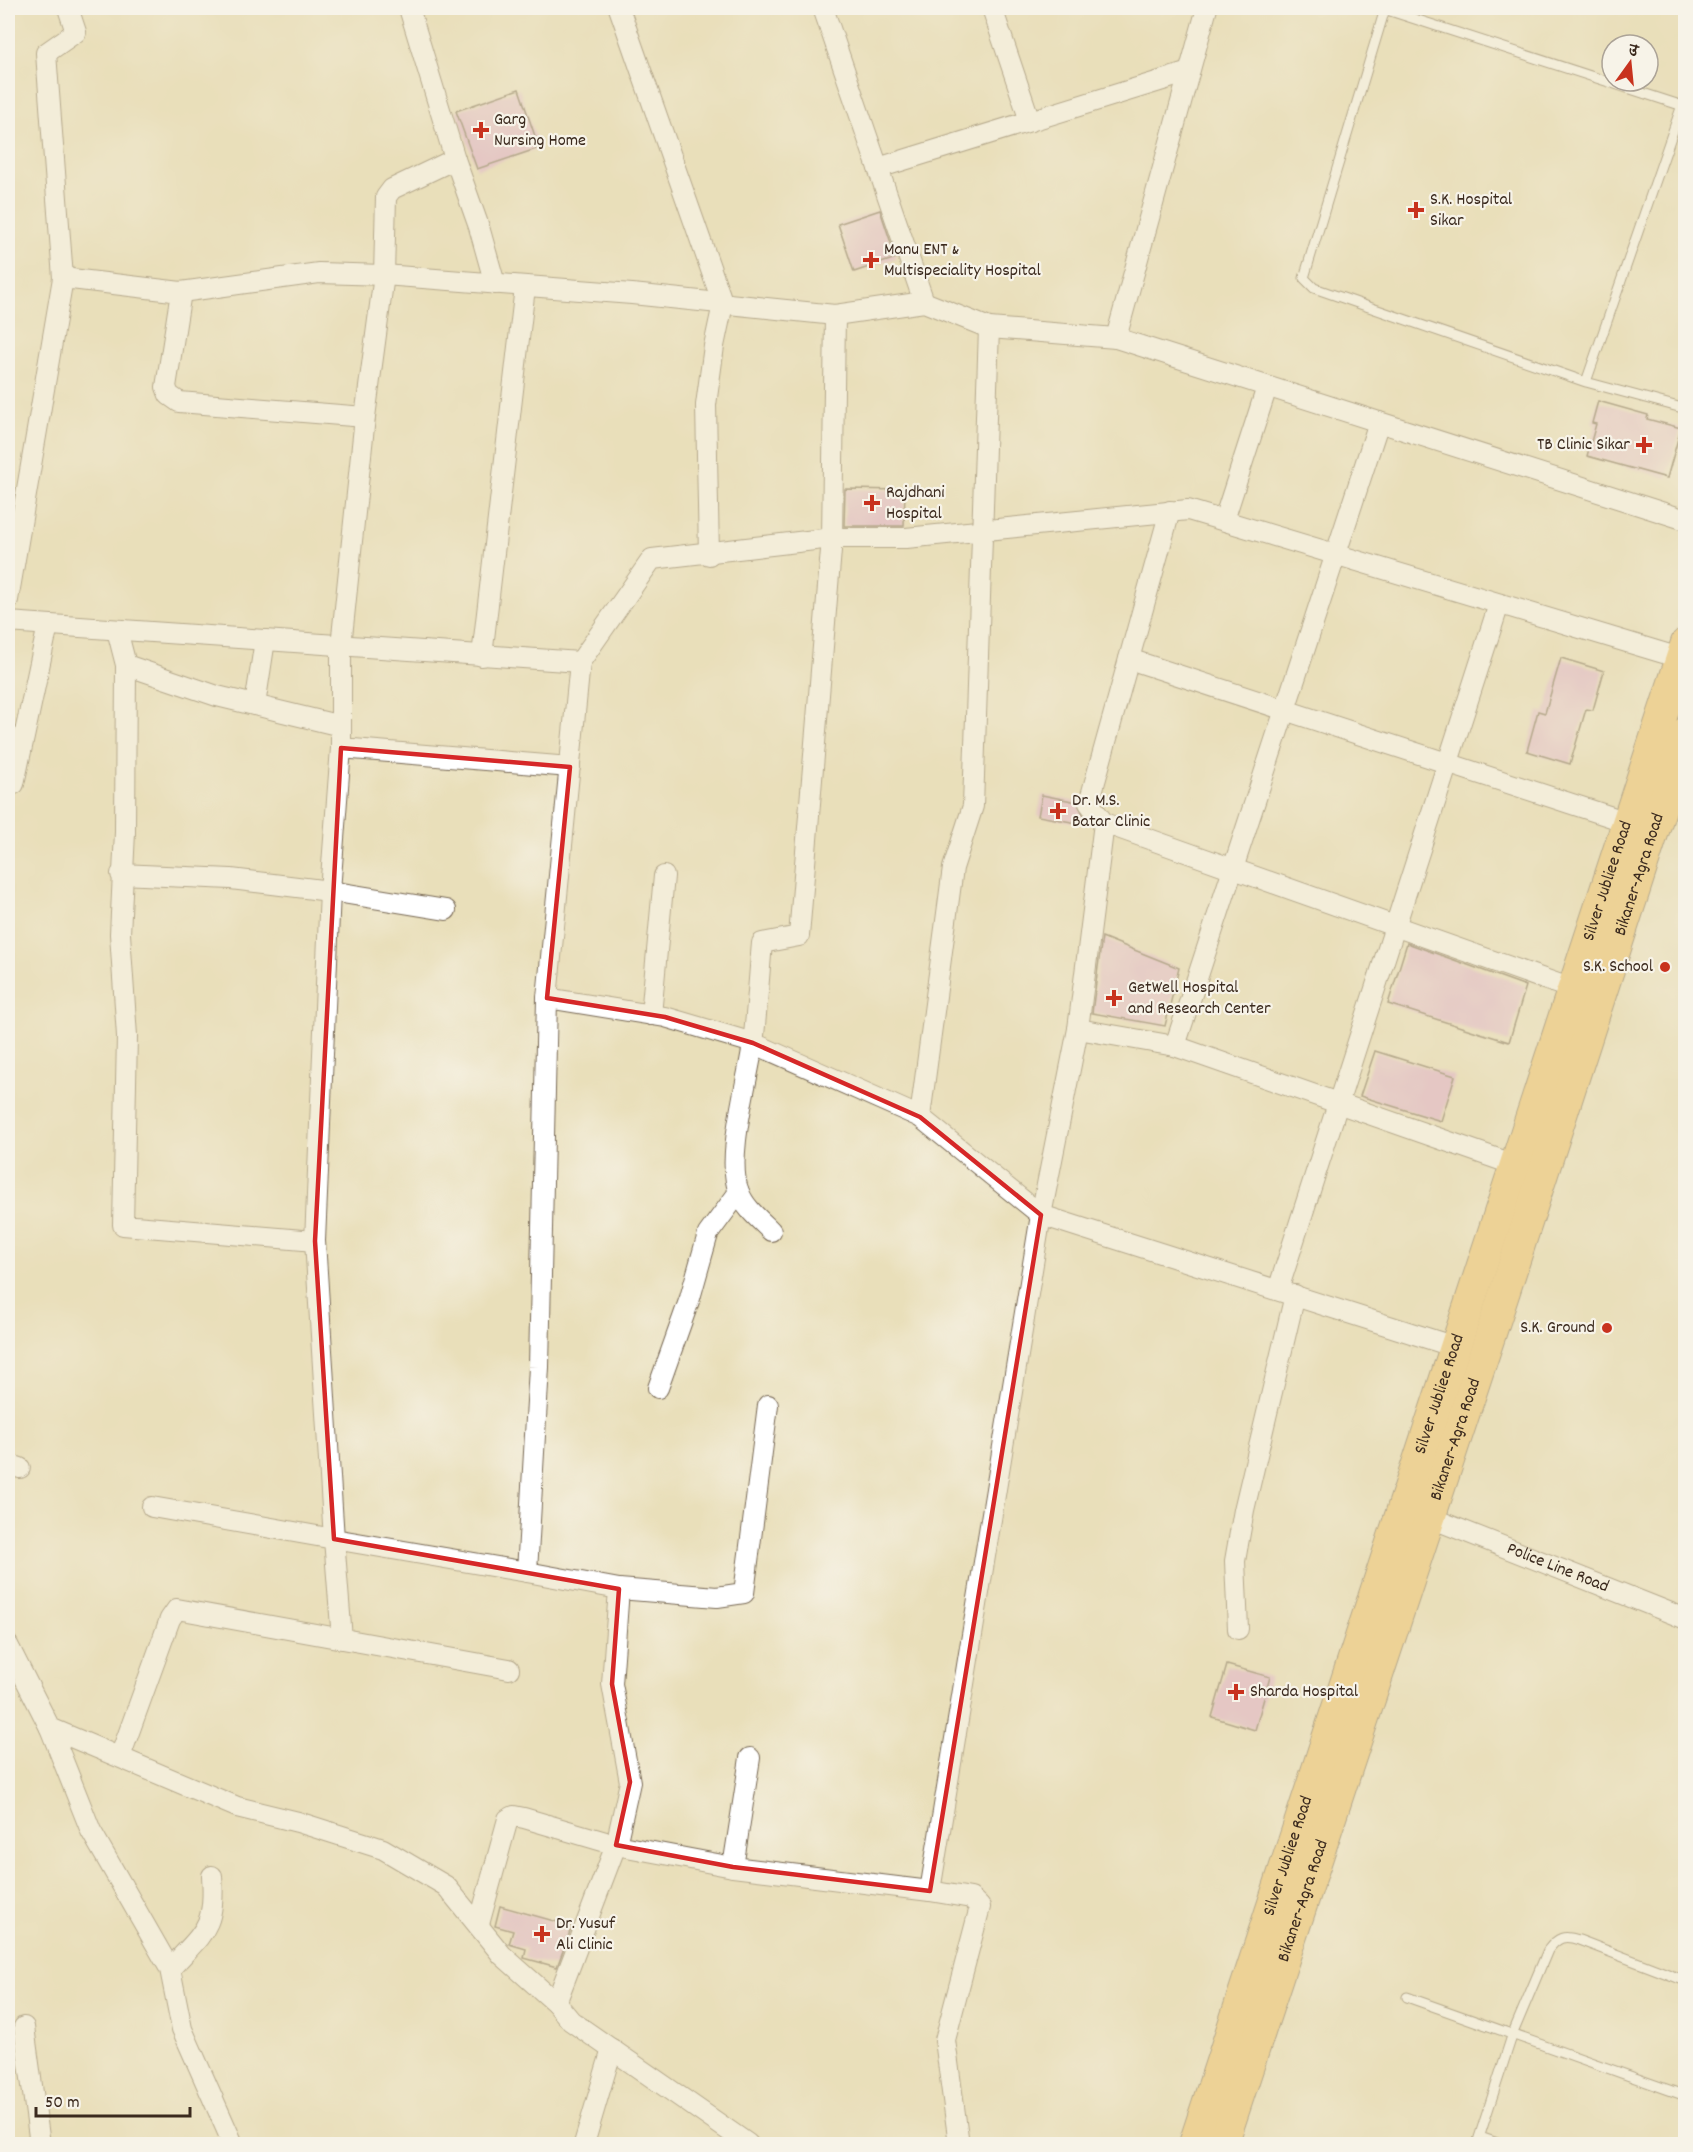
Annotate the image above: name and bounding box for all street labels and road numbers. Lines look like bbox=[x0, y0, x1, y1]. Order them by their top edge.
street label: Bikaner-Agra Road bbox=[1608, 810, 1671, 939]
street label: Silver Jubliee Road bbox=[1577, 818, 1639, 944]
street label: Silver Jubliee Road bbox=[1408, 1331, 1471, 1458]
street label: Bikaner-Agra Road bbox=[1424, 1375, 1488, 1504]
street label: Police Line Road bbox=[1503, 1537, 1612, 1600]
street label: Silver Jubliee Road bbox=[1257, 1793, 1320, 1919]
street label: Bikaner-Agra Road bbox=[1271, 1836, 1335, 1965]

